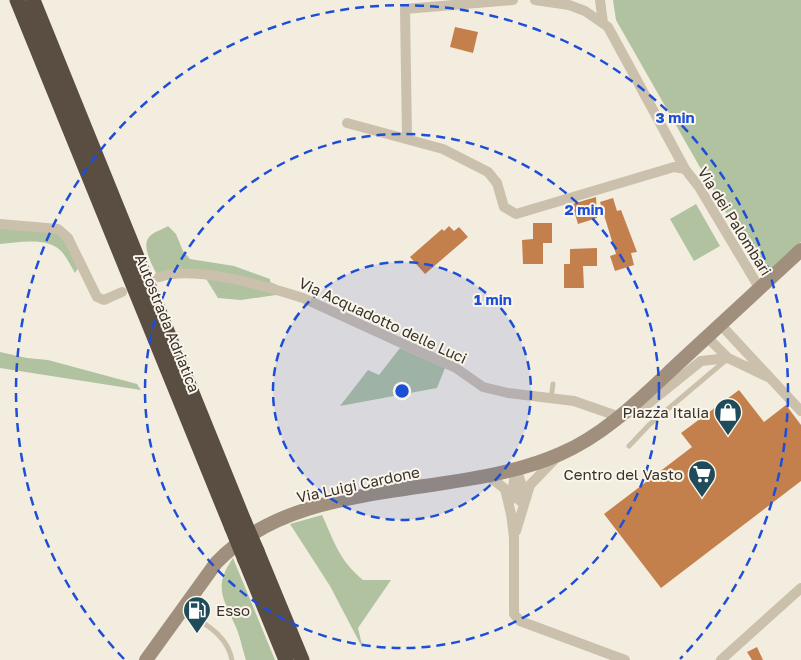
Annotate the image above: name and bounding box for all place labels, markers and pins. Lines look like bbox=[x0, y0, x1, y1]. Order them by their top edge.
centre of rings bbox=[393, 382, 411, 400]
shop icon: Piazza Italia bbox=[713, 397, 743, 436]
place label: Piazza Italia bbox=[623, 403, 709, 421]
supermarket icon: Centro del Vasto bbox=[687, 459, 717, 498]
place label: Centro del Vasto bbox=[564, 465, 683, 483]
fuel station icon: Esso bbox=[182, 595, 212, 634]
place label: Esso bbox=[216, 601, 250, 619]

